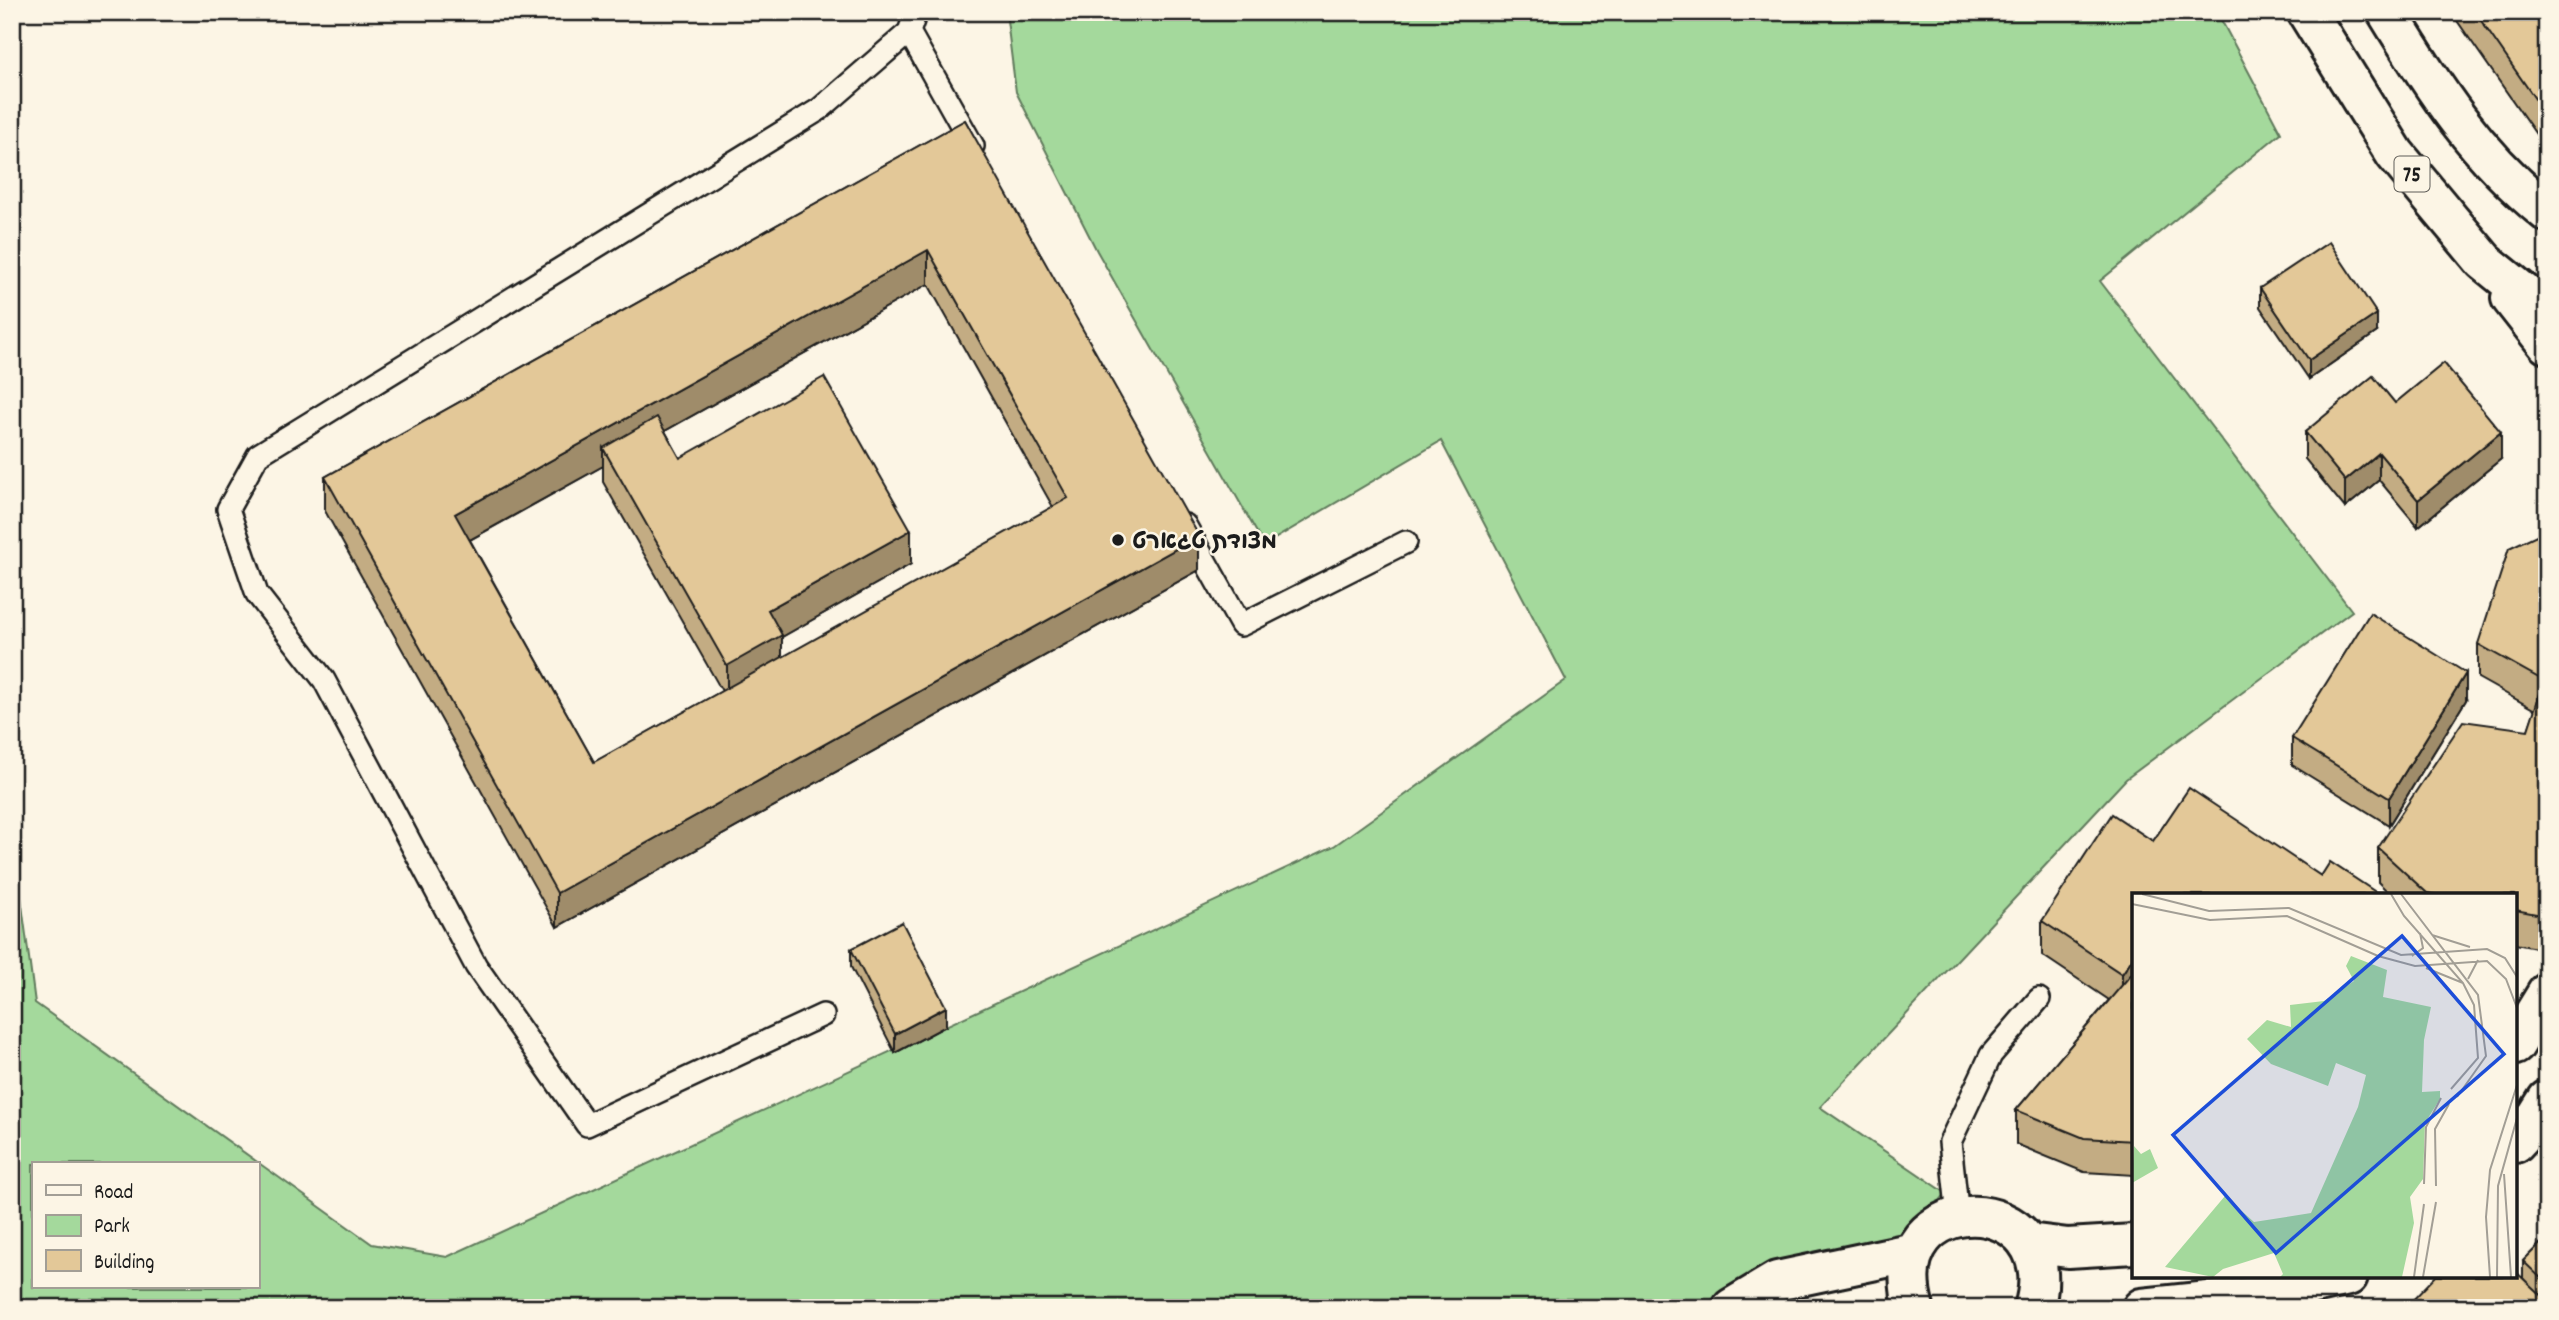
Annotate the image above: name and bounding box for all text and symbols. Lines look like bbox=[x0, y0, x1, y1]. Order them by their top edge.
road number: 75 bbox=[2394, 156, 2430, 192]
place label: מצודת טגארט bbox=[1132, 527, 1277, 560]
marker: מצודת טגארט bbox=[1110, 532, 1126, 548]
inset map bbox=[2132, 893, 2517, 1278]
legend bbox=[32, 1162, 259, 1288]
text: Road bbox=[94, 1179, 133, 1209]
text: Park bbox=[94, 1213, 130, 1243]
text: Building bbox=[94, 1249, 154, 1279]

